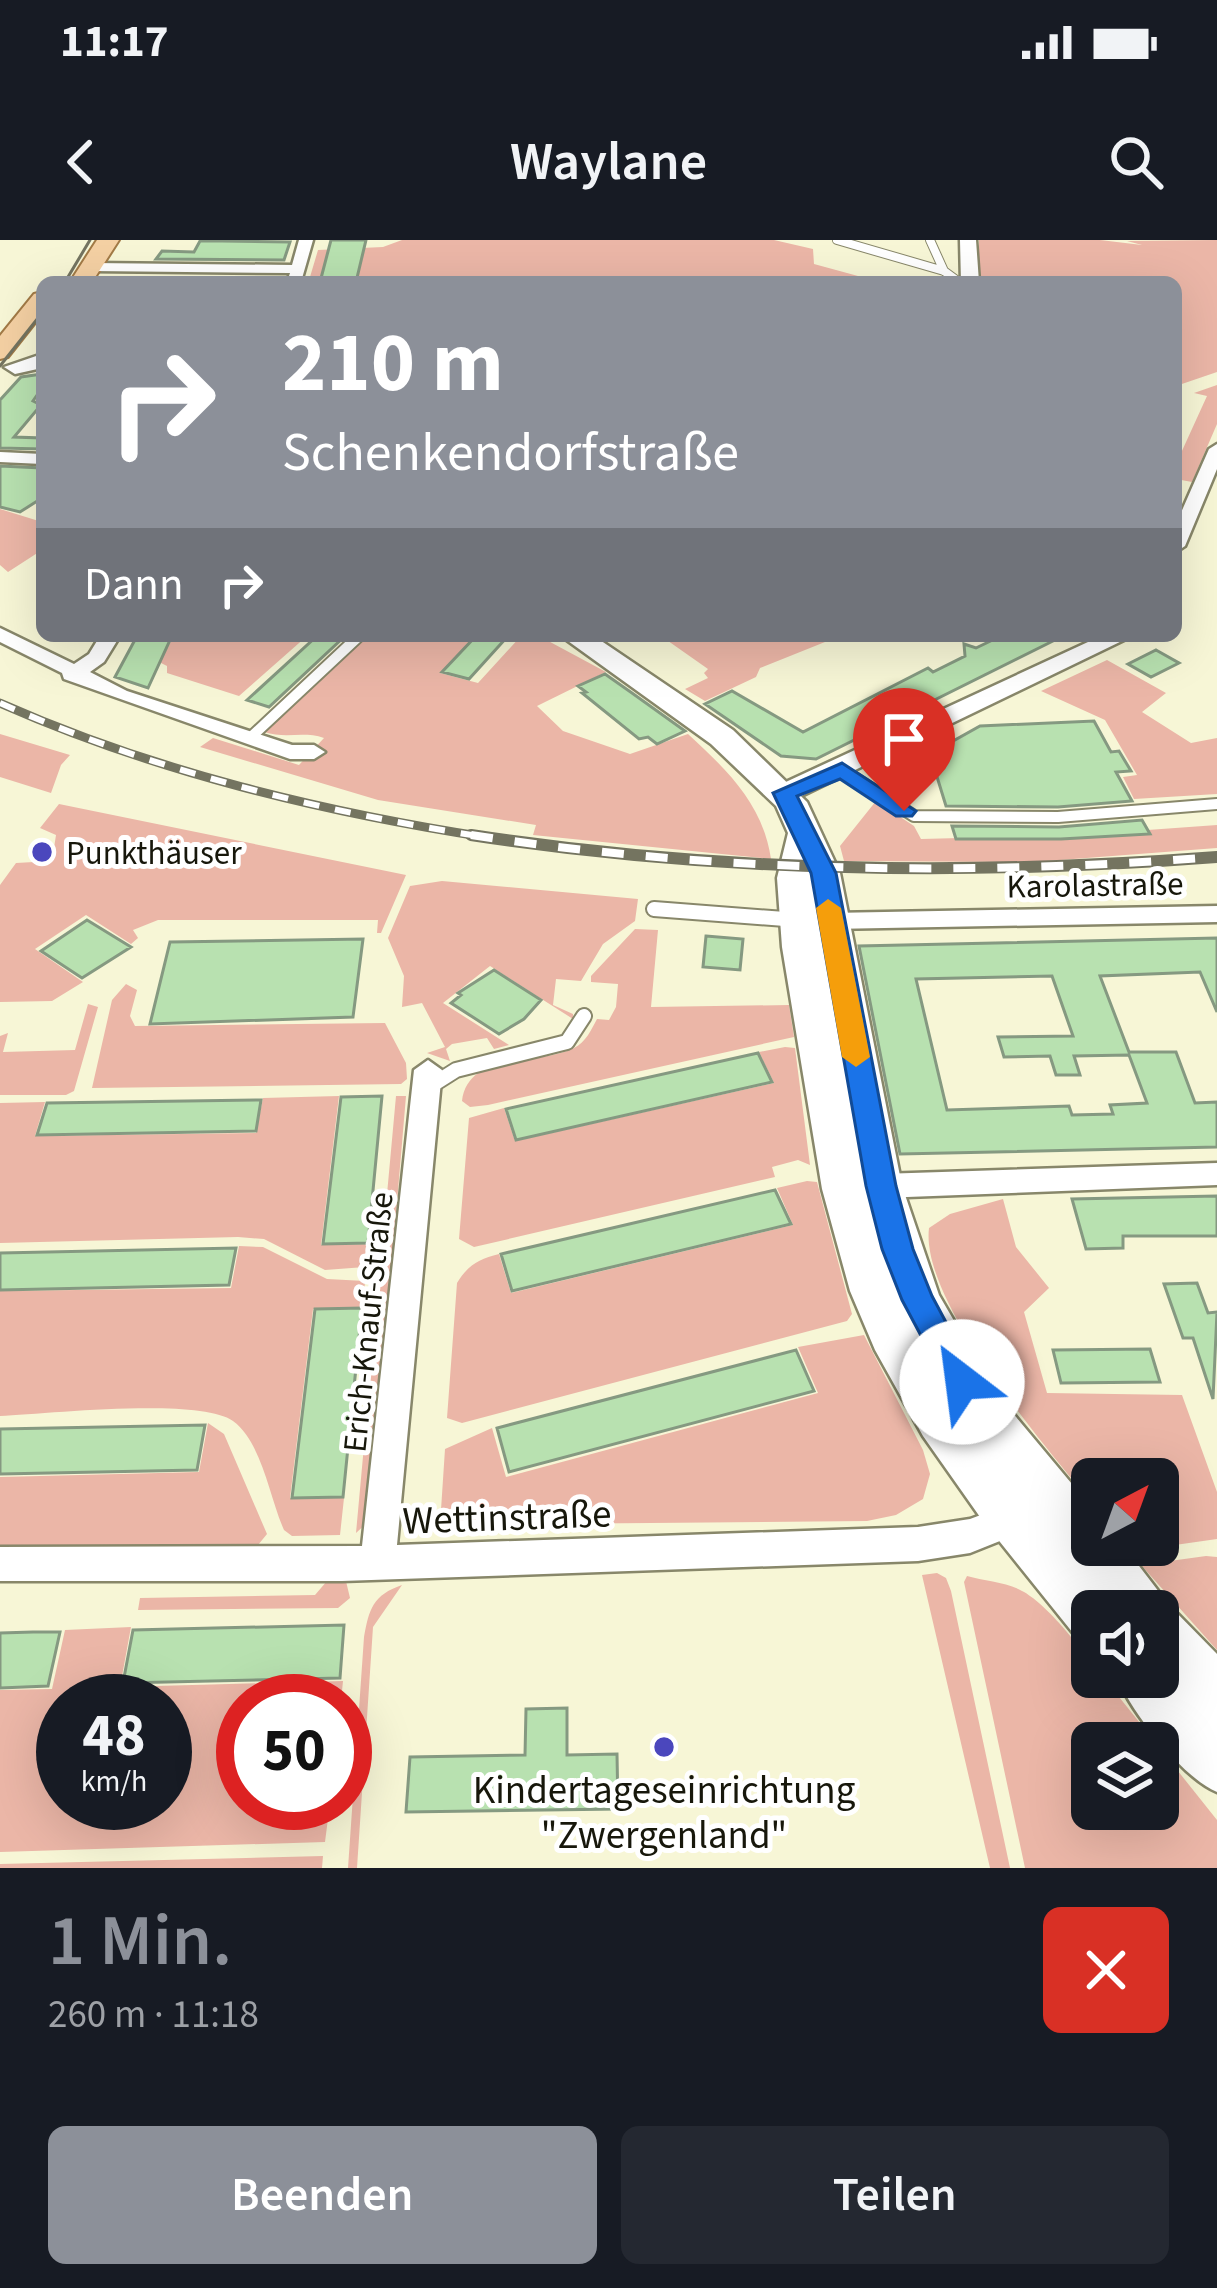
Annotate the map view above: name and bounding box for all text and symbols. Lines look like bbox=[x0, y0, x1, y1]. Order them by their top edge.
text: 11:17 bbox=[60, 10, 169, 74]
text: Waylane bbox=[510, 124, 707, 201]
icon: back bbox=[48, 129, 114, 195]
icon: search bbox=[1103, 129, 1169, 195]
text: 210 m bbox=[282, 304, 504, 424]
icon: right bbox=[84, 324, 240, 480]
text: Schenkendorfstraße bbox=[282, 415, 739, 492]
icon: right bbox=[208, 552, 274, 618]
text: Dann bbox=[84, 553, 184, 617]
pin bbox=[853, 688, 955, 811]
icon: arrive bbox=[871, 706, 937, 772]
place label: Punkthäuser bbox=[66, 830, 242, 877]
marker: Punkthäuser bbox=[29, 839, 55, 865]
street label: Karolastraße bbox=[1006, 860, 1184, 911]
street label: Erich-Knauf-Straße bbox=[331, 1190, 406, 1455]
position arrow bbox=[899, 1319, 1025, 1445]
north arrow bbox=[1071, 1458, 1179, 1566]
map controls bbox=[1071, 1458, 1179, 1830]
street label: Wettinstraße bbox=[402, 1486, 612, 1550]
button: sound bbox=[1071, 1590, 1179, 1698]
speed limit sign: 50 bbox=[216, 1674, 372, 1830]
text: 48 bbox=[82, 1694, 146, 1779]
button: layers bbox=[1071, 1722, 1179, 1830]
marker: Kindertageseinrichtung "Zwergenland" bbox=[651, 1734, 677, 1760]
text: km/h bbox=[81, 1760, 147, 1803]
place label: Kindertageseinrichtung "Zwergenland" bbox=[473, 1763, 856, 1864]
text: 1 Min. bbox=[48, 1890, 232, 1993]
button: close bbox=[1043, 1907, 1169, 2033]
text: 260 m · 11:18 bbox=[48, 1987, 259, 2043]
button: Beenden bbox=[48, 2126, 597, 2264]
button: Teilen bbox=[621, 2126, 1169, 2264]

